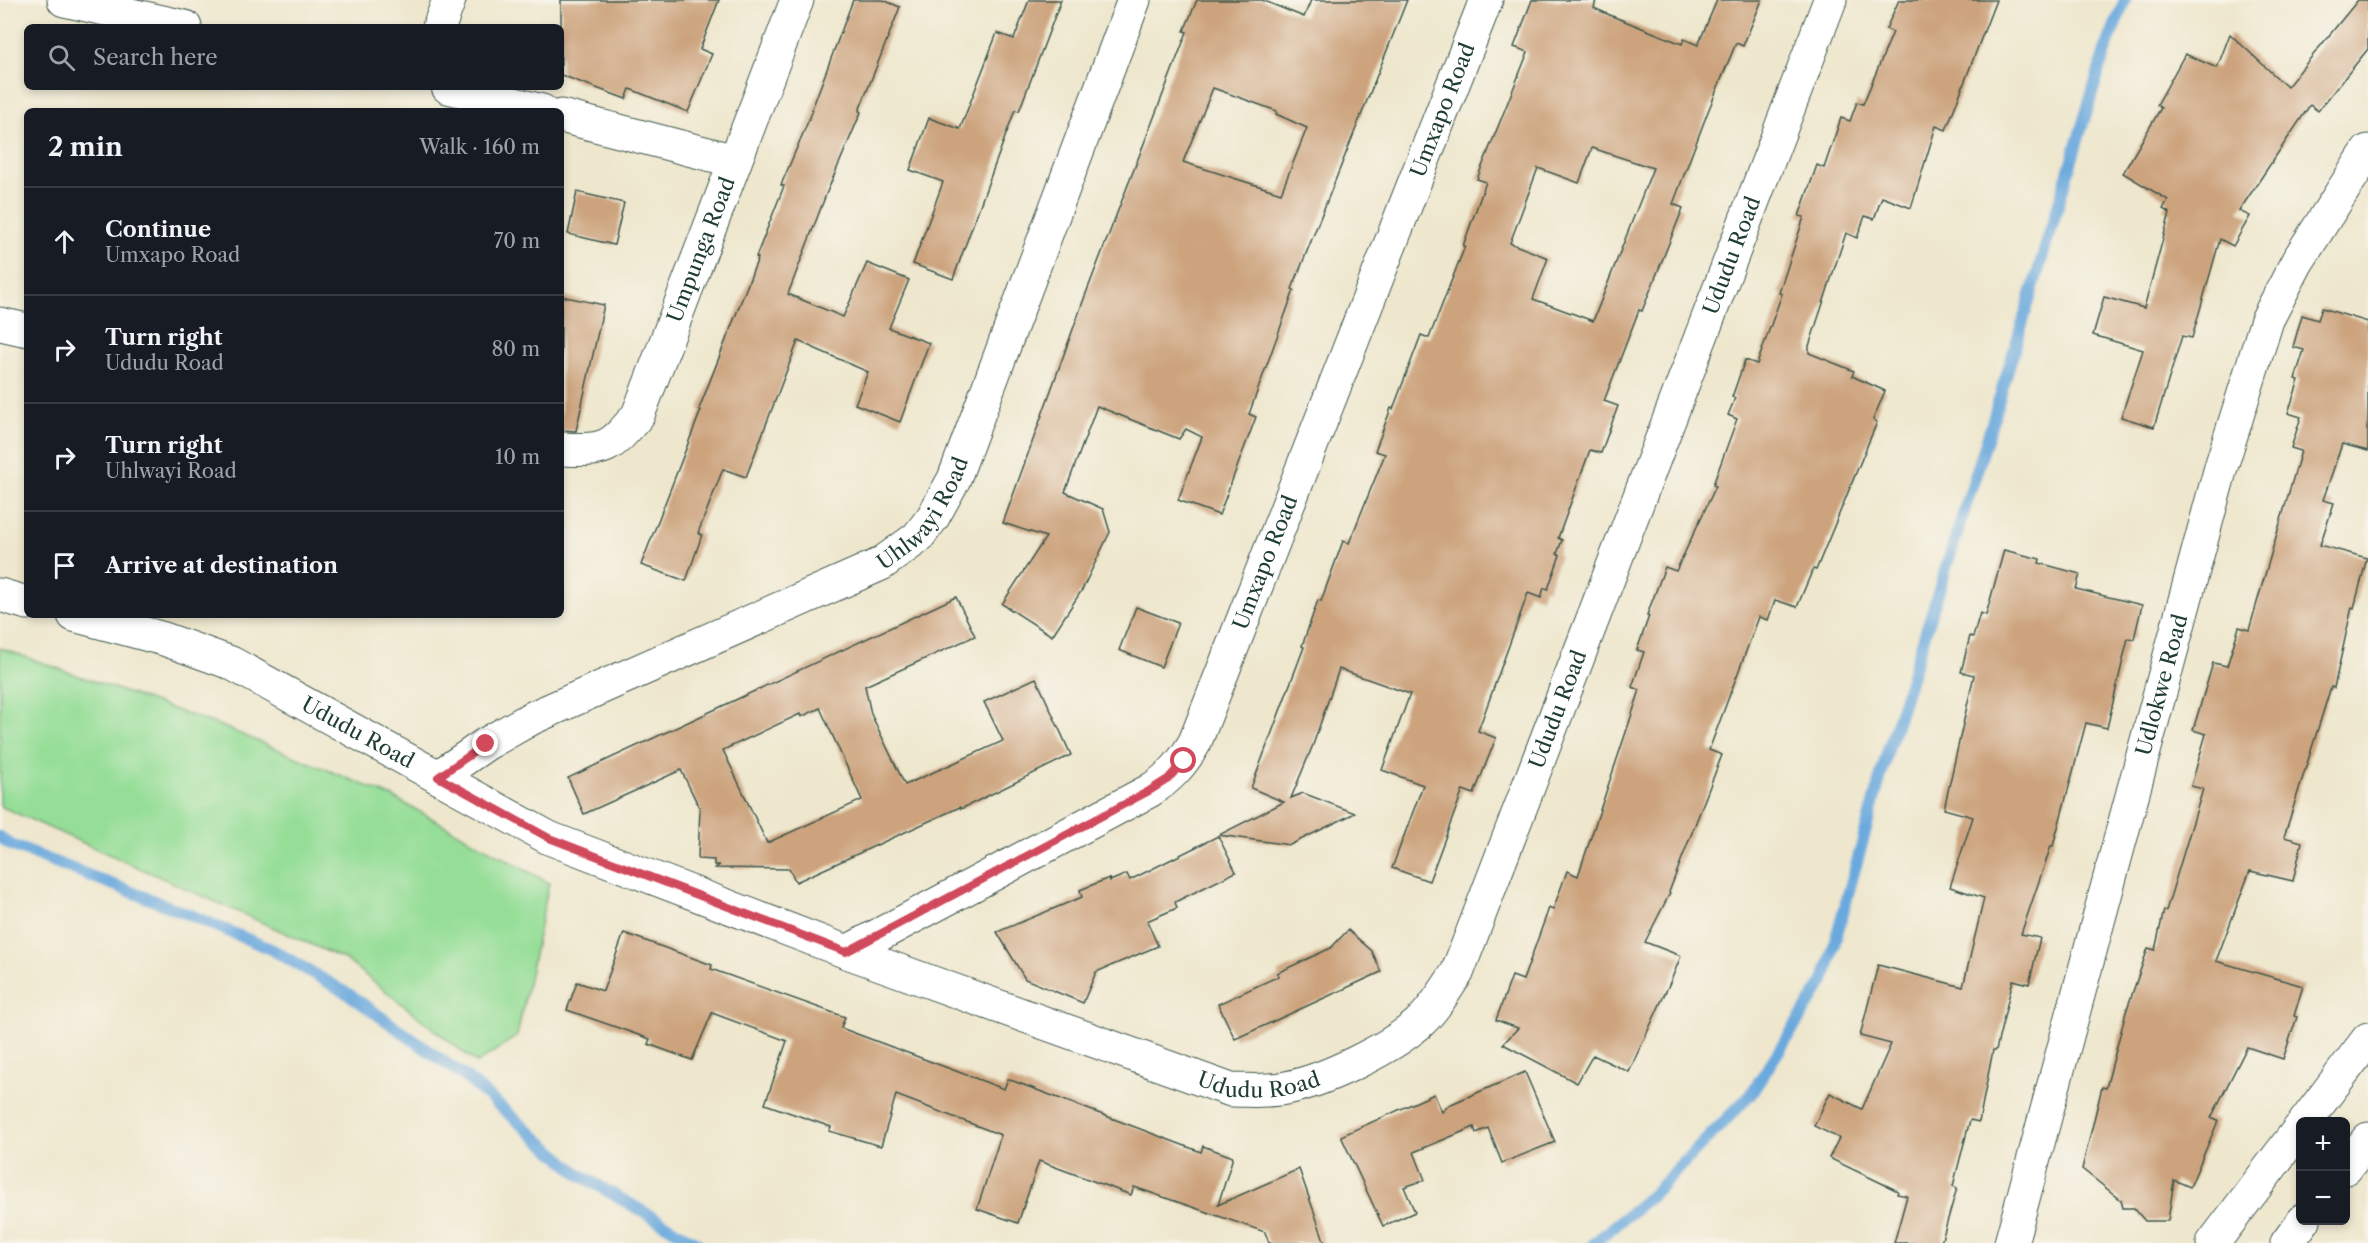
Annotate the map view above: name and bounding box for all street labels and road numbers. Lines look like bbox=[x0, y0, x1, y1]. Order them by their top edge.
street label: Umxapo Road bbox=[1405, 39, 1480, 181]
street label: Umpunga Road bbox=[662, 173, 740, 326]
street label: Ududu Road bbox=[1698, 193, 1766, 318]
street label: Uhlwayi Road bbox=[872, 453, 973, 575]
street label: Umxapo Road bbox=[1227, 491, 1303, 633]
street label: Udlokwe Road bbox=[2130, 611, 2193, 758]
street label: Ududu Road bbox=[1524, 646, 1592, 772]
street label: Ududu Road bbox=[297, 691, 419, 773]
street label: Ududu Road bbox=[1194, 1066, 1323, 1103]

